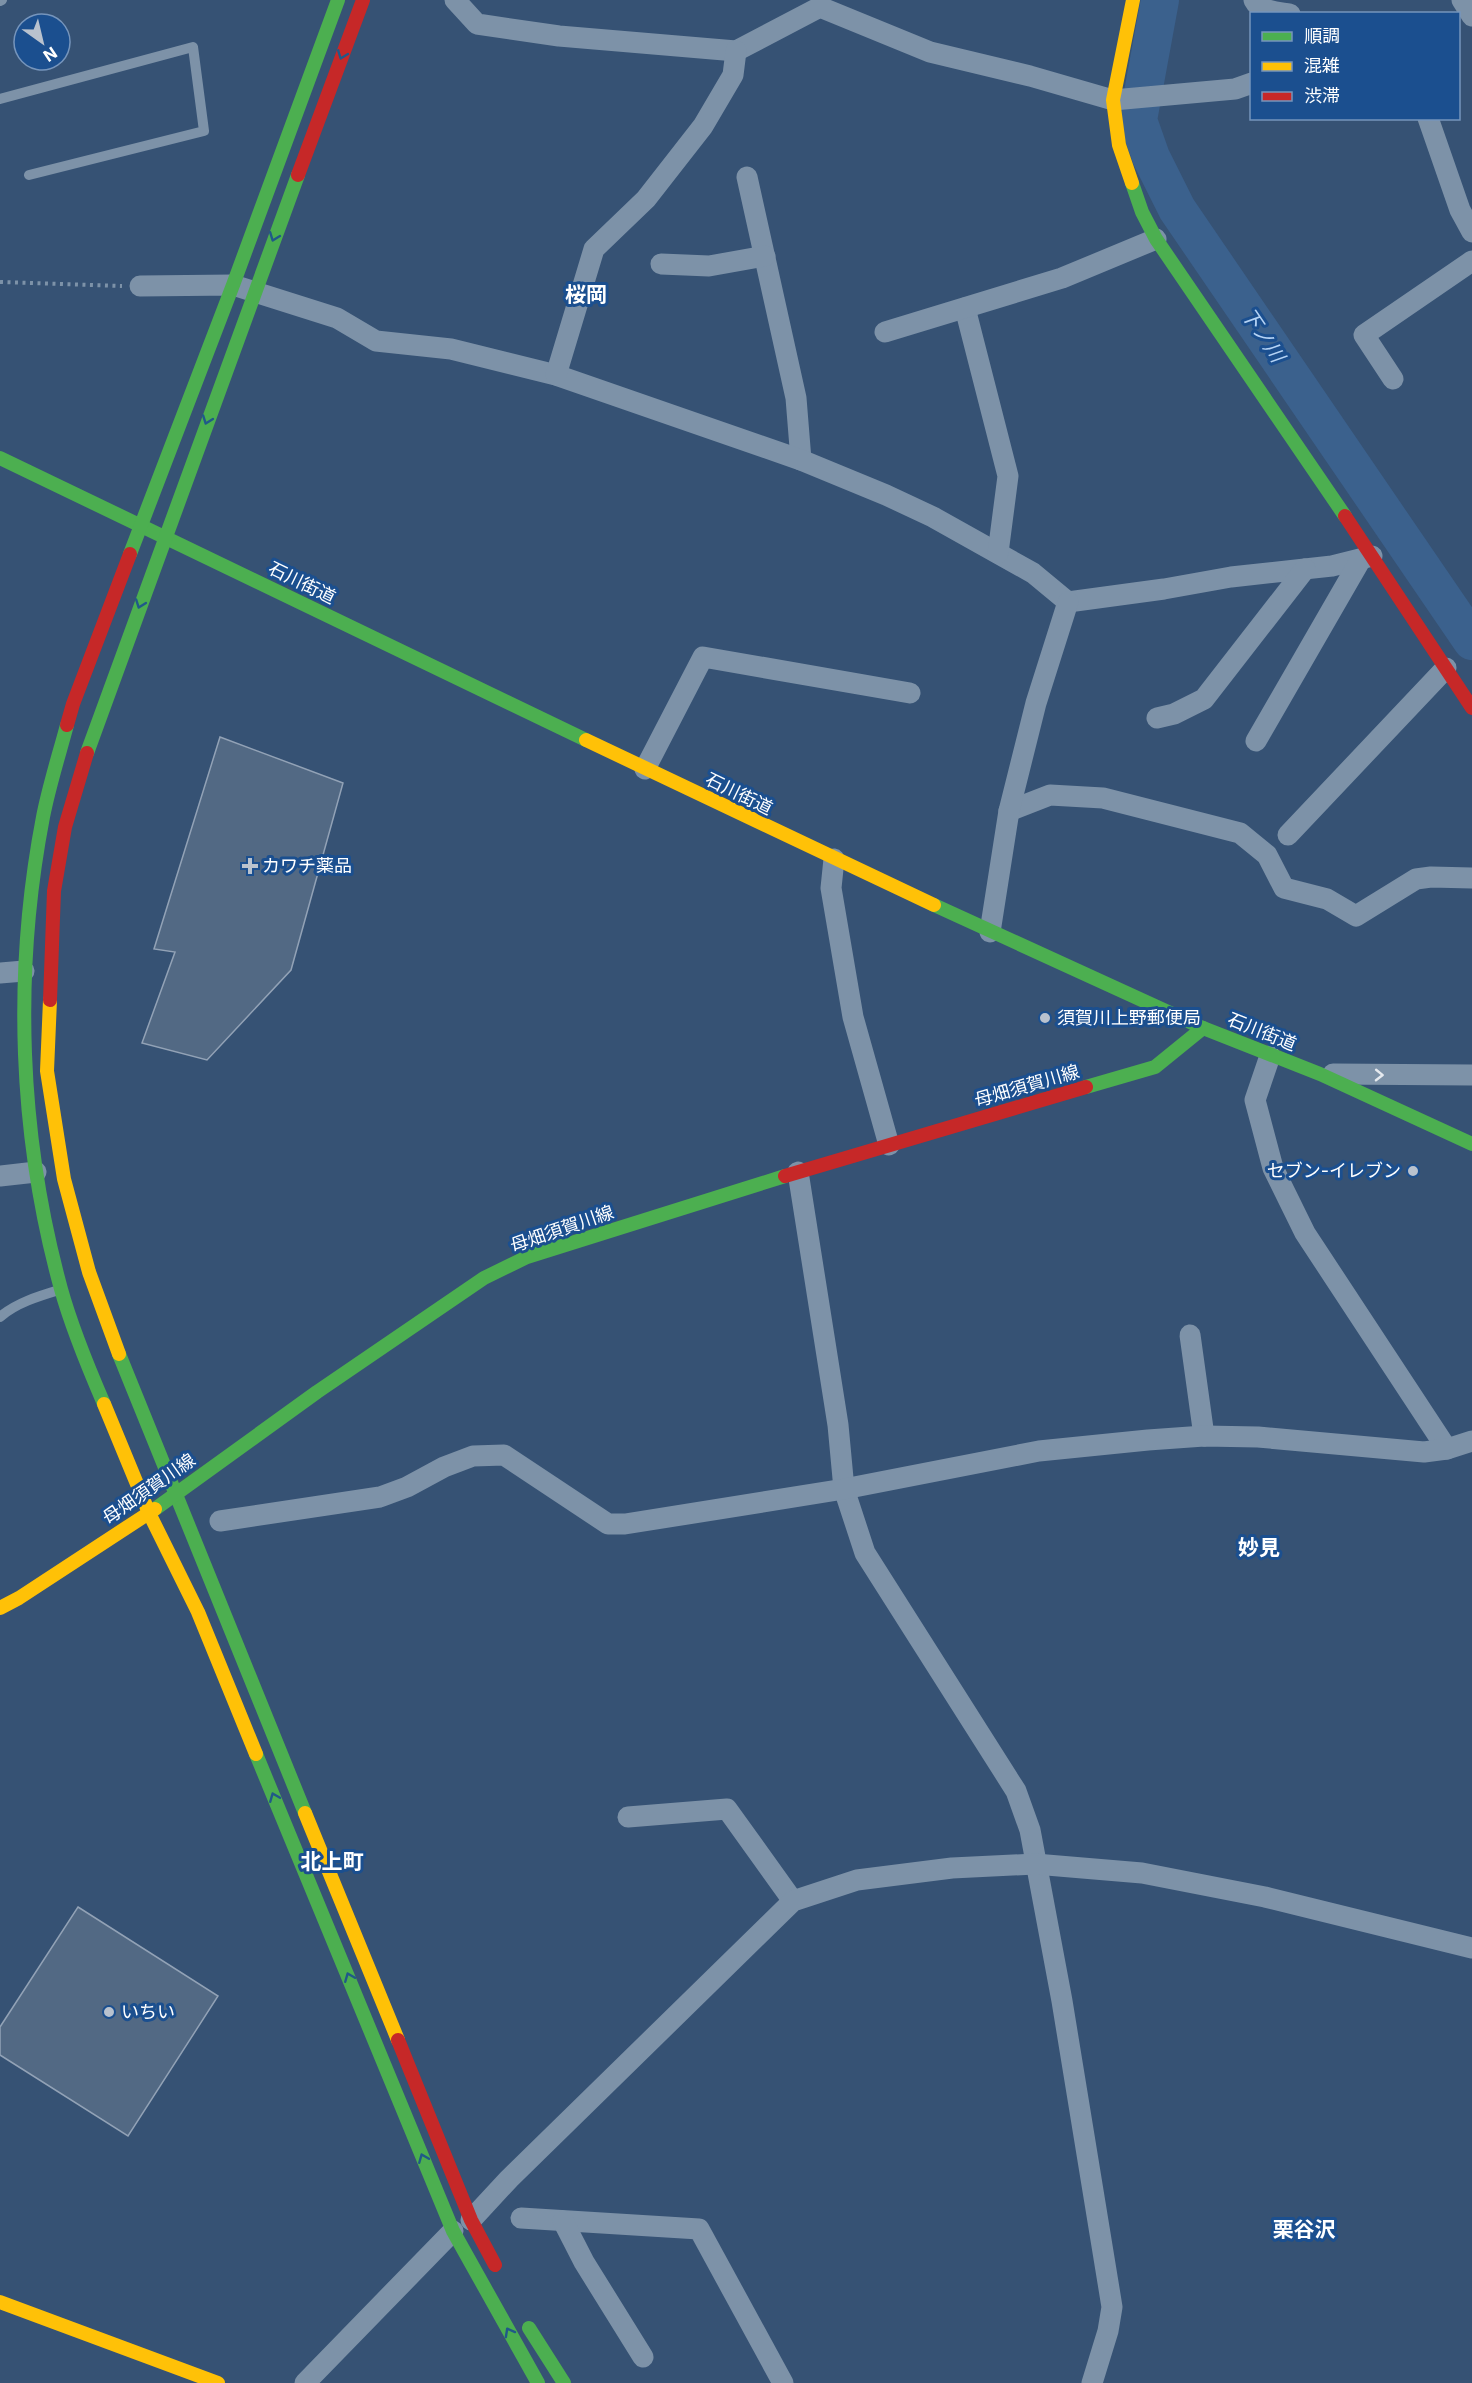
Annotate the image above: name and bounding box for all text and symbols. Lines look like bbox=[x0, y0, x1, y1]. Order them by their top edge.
north arrow bbox=[12, 12, 72, 72]
legend bbox=[1250, 12, 1460, 120]
text: 順調 bbox=[1304, 25, 1340, 46]
text: N bbox=[40, 43, 61, 66]
one-way arrow bbox=[337, 49, 350, 60]
text: 混雑 bbox=[1304, 55, 1340, 76]
text: 渋滞 bbox=[1304, 85, 1340, 106]
one-way arrow bbox=[268, 232, 281, 242]
district label: 桜岡 bbox=[565, 282, 607, 307]
water label: 下ノ川 bbox=[1236, 303, 1291, 368]
one-way arrow bbox=[201, 415, 214, 425]
street label: 石川街道 bbox=[265, 557, 339, 608]
one-way arrow bbox=[135, 598, 148, 609]
street label: 石川街道 bbox=[702, 768, 776, 819]
place label: カワチ薬品 bbox=[262, 855, 352, 876]
marker: カワチ薬品 bbox=[243, 859, 257, 873]
place label: 須賀川上野郵便局 bbox=[1057, 1007, 1201, 1028]
street label: 石川街道 bbox=[1225, 1008, 1299, 1055]
marker: 須賀川上野郵便局 bbox=[1038, 1011, 1052, 1025]
street label: 母畑須賀川線 bbox=[972, 1061, 1082, 1110]
one-way arrow bbox=[1374, 1069, 1383, 1081]
place label: セブン-イレブン bbox=[1267, 1160, 1401, 1181]
marker: セブン-イレブン bbox=[1406, 1164, 1420, 1178]
street label: 母畑須賀川線 bbox=[507, 1201, 616, 1256]
street label: 母畑須賀川線 bbox=[98, 1449, 199, 1528]
district label: 妙見 bbox=[1238, 1535, 1280, 1560]
one-way arrow bbox=[269, 1792, 281, 1803]
district label: 北上町 bbox=[301, 1849, 364, 1874]
one-way arrow bbox=[344, 1973, 356, 1984]
place label: いちい bbox=[121, 2001, 175, 2022]
marker: いちい bbox=[102, 2005, 116, 2019]
one-way arrow bbox=[418, 2153, 430, 2164]
district label: 栗谷沢 bbox=[1273, 2217, 1336, 2242]
one-way arrow bbox=[505, 2328, 516, 2338]

